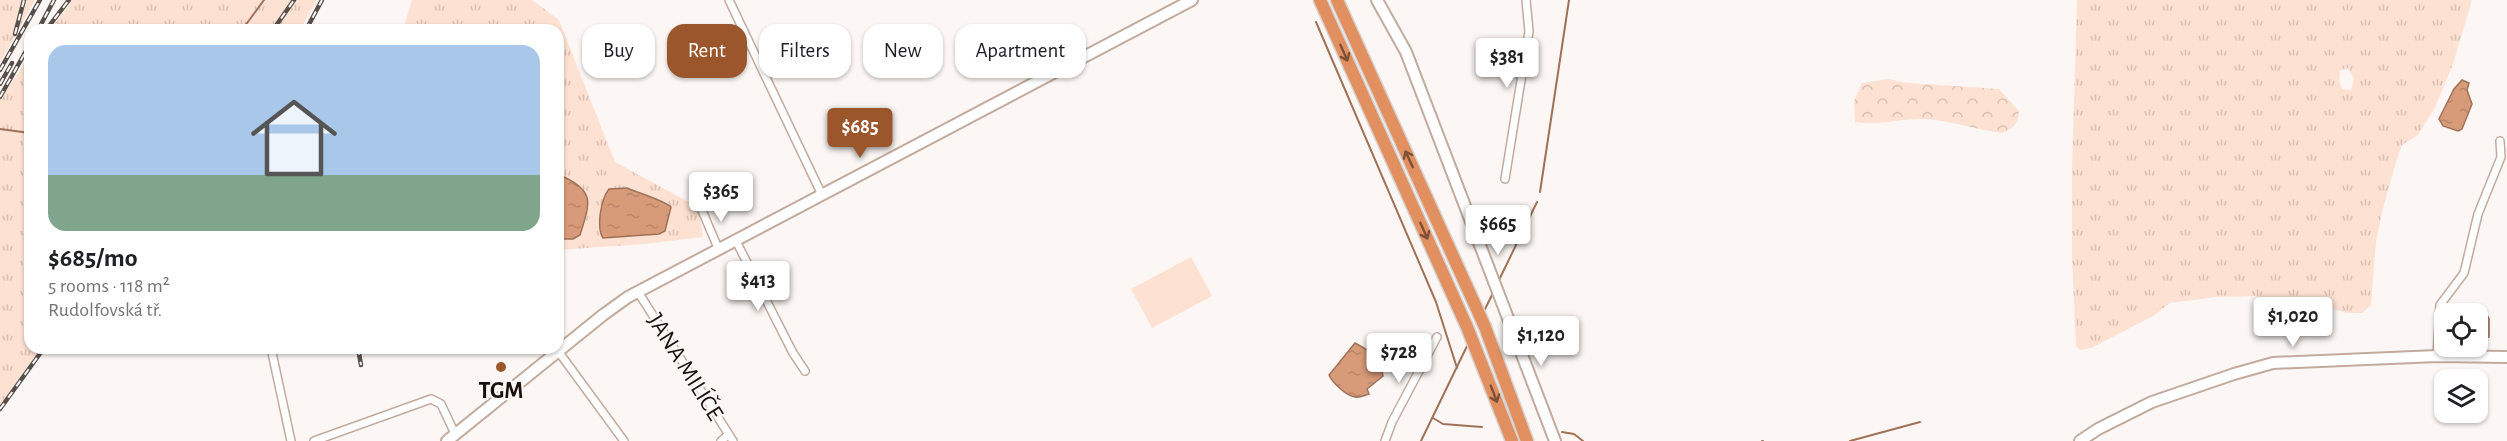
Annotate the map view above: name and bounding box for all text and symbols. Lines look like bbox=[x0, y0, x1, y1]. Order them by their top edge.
chip: Buy bbox=[582, 24, 655, 78]
chip: Rent bbox=[667, 24, 747, 78]
chip: Filters bbox=[759, 24, 851, 78]
chip: New bbox=[863, 24, 943, 78]
chip: Apartment bbox=[955, 24, 1086, 78]
pin: $381 bbox=[1471, 38, 1543, 89]
one-way arrow bbox=[1338, 44, 1350, 62]
text: $381 bbox=[1490, 47, 1524, 67]
icon: home bbox=[240, 84, 348, 192]
pin: $685 bbox=[824, 108, 896, 159]
text: $685 bbox=[841, 117, 879, 137]
one-way arrow bbox=[1402, 151, 1414, 169]
pin: $365 bbox=[685, 172, 757, 223]
text: $365 bbox=[703, 181, 739, 201]
pin: $665 bbox=[1462, 205, 1534, 256]
text: $665 bbox=[1480, 214, 1516, 234]
one-way arrow bbox=[1419, 221, 1430, 240]
text: $685/mo bbox=[48, 245, 138, 271]
pin: $413 bbox=[722, 261, 794, 312]
text: $413 bbox=[741, 270, 775, 290]
text: 5 rooms · 118 m² bbox=[48, 276, 170, 296]
pin: $1,020 bbox=[2244, 297, 2342, 348]
text: Rudolfovská tř. bbox=[48, 300, 162, 320]
map controls bbox=[2434, 303, 2488, 423]
button: locate bbox=[2434, 303, 2488, 357]
text: $1,020 bbox=[2267, 306, 2319, 326]
street label: JANA MILÍČE bbox=[643, 308, 729, 425]
pin: $1,120 bbox=[1492, 316, 1590, 367]
text: $1,120 bbox=[1517, 325, 1565, 345]
pin: $728 bbox=[1363, 333, 1435, 384]
text: $728 bbox=[1381, 342, 1417, 362]
marker: TGM bbox=[494, 360, 508, 374]
button: layers bbox=[2434, 369, 2488, 423]
place label: TGM bbox=[479, 379, 523, 403]
one-way arrow bbox=[1489, 384, 1500, 403]

